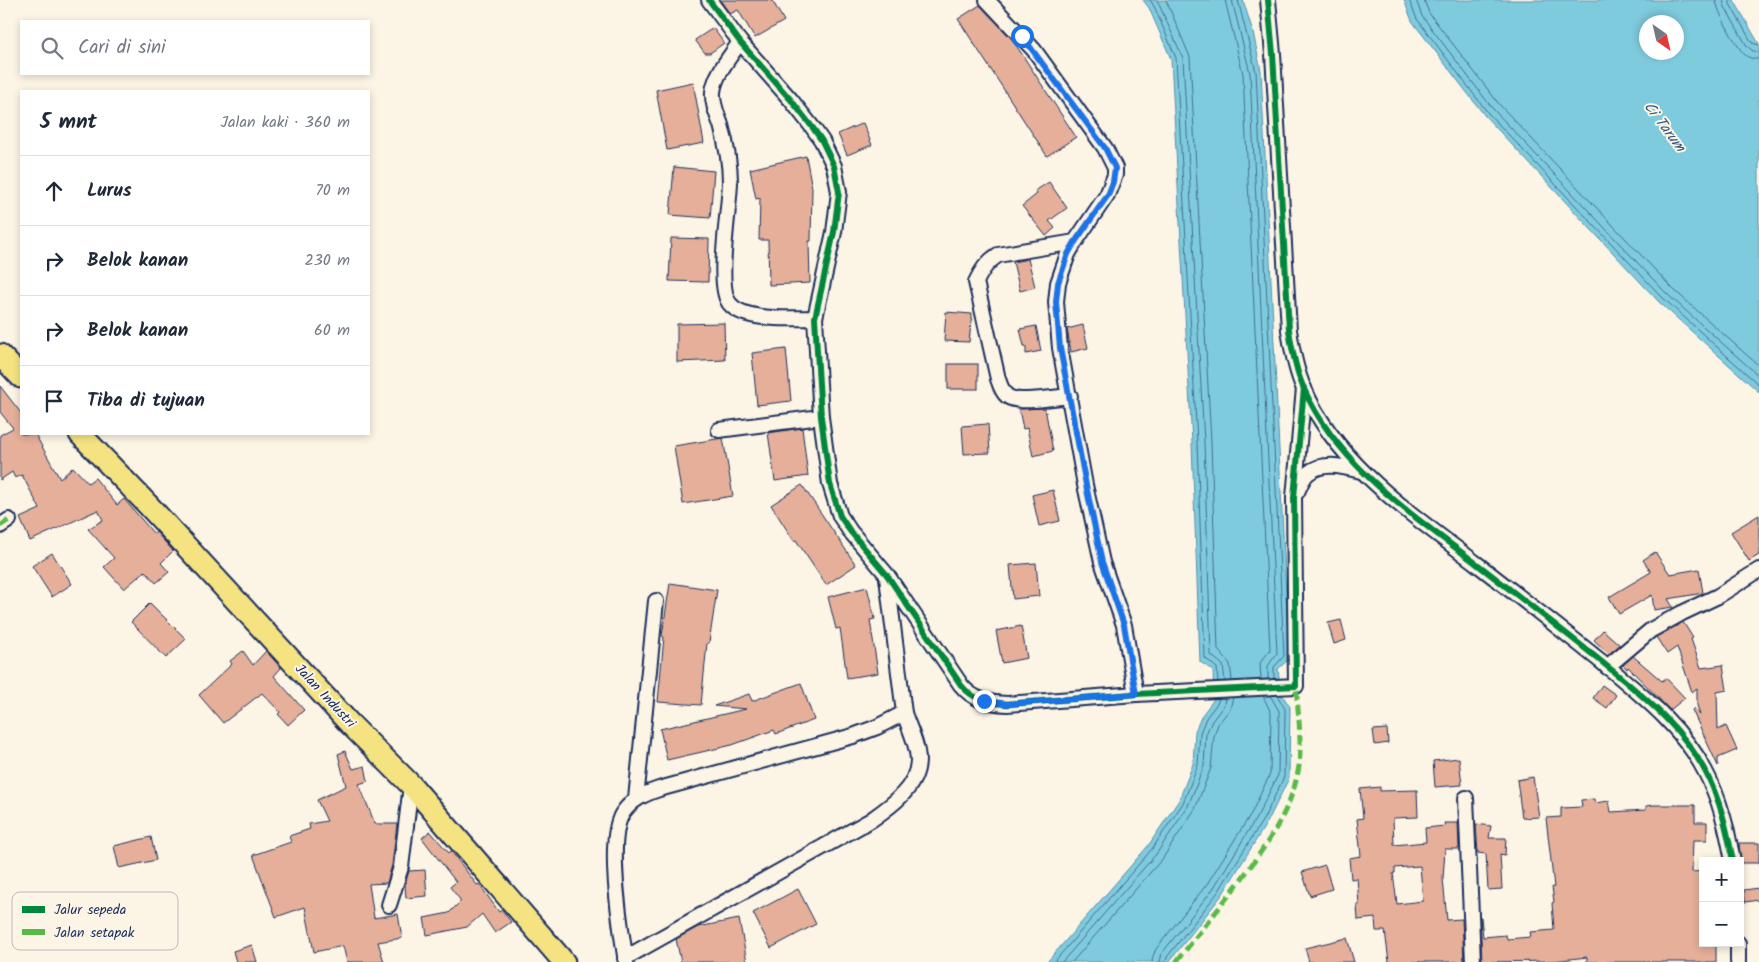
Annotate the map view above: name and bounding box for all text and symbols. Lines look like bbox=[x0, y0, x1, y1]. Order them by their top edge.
north arrow bbox=[1639, 15, 1684, 60]
search box bbox=[20, 20, 370, 75]
route start bbox=[1011, 25, 1034, 48]
text: Cari di sini bbox=[78, 33, 166, 63]
icon: search bbox=[38, 34, 66, 62]
water label: Ci Tarum bbox=[1637, 97, 1692, 158]
text: 5 mnt bbox=[40, 106, 97, 139]
text: Jalan kaki · 360 m bbox=[221, 110, 350, 135]
text: Lurus bbox=[87, 176, 132, 206]
icon: ahead bbox=[40, 177, 68, 205]
text: 70 m bbox=[315, 178, 350, 203]
text: Belok kanan bbox=[87, 246, 188, 276]
icon: right bbox=[40, 247, 68, 275]
text: 230 m bbox=[304, 248, 350, 273]
text: Belok kanan bbox=[87, 316, 188, 346]
icon: right bbox=[40, 317, 68, 345]
text: 60 m bbox=[314, 318, 350, 343]
text: Tiba di tujuan bbox=[87, 386, 205, 416]
icon: arrive bbox=[40, 387, 68, 415]
street label: Jalan Industri bbox=[289, 659, 361, 734]
route end bbox=[973, 690, 996, 713]
map controls bbox=[1699, 857, 1744, 947]
button: + bbox=[1699, 857, 1744, 902]
legend bbox=[12, 892, 178, 950]
text: Jalur sepeda bbox=[54, 899, 126, 921]
button: − bbox=[1699, 902, 1744, 947]
text: Jalan setapak bbox=[54, 922, 135, 944]

